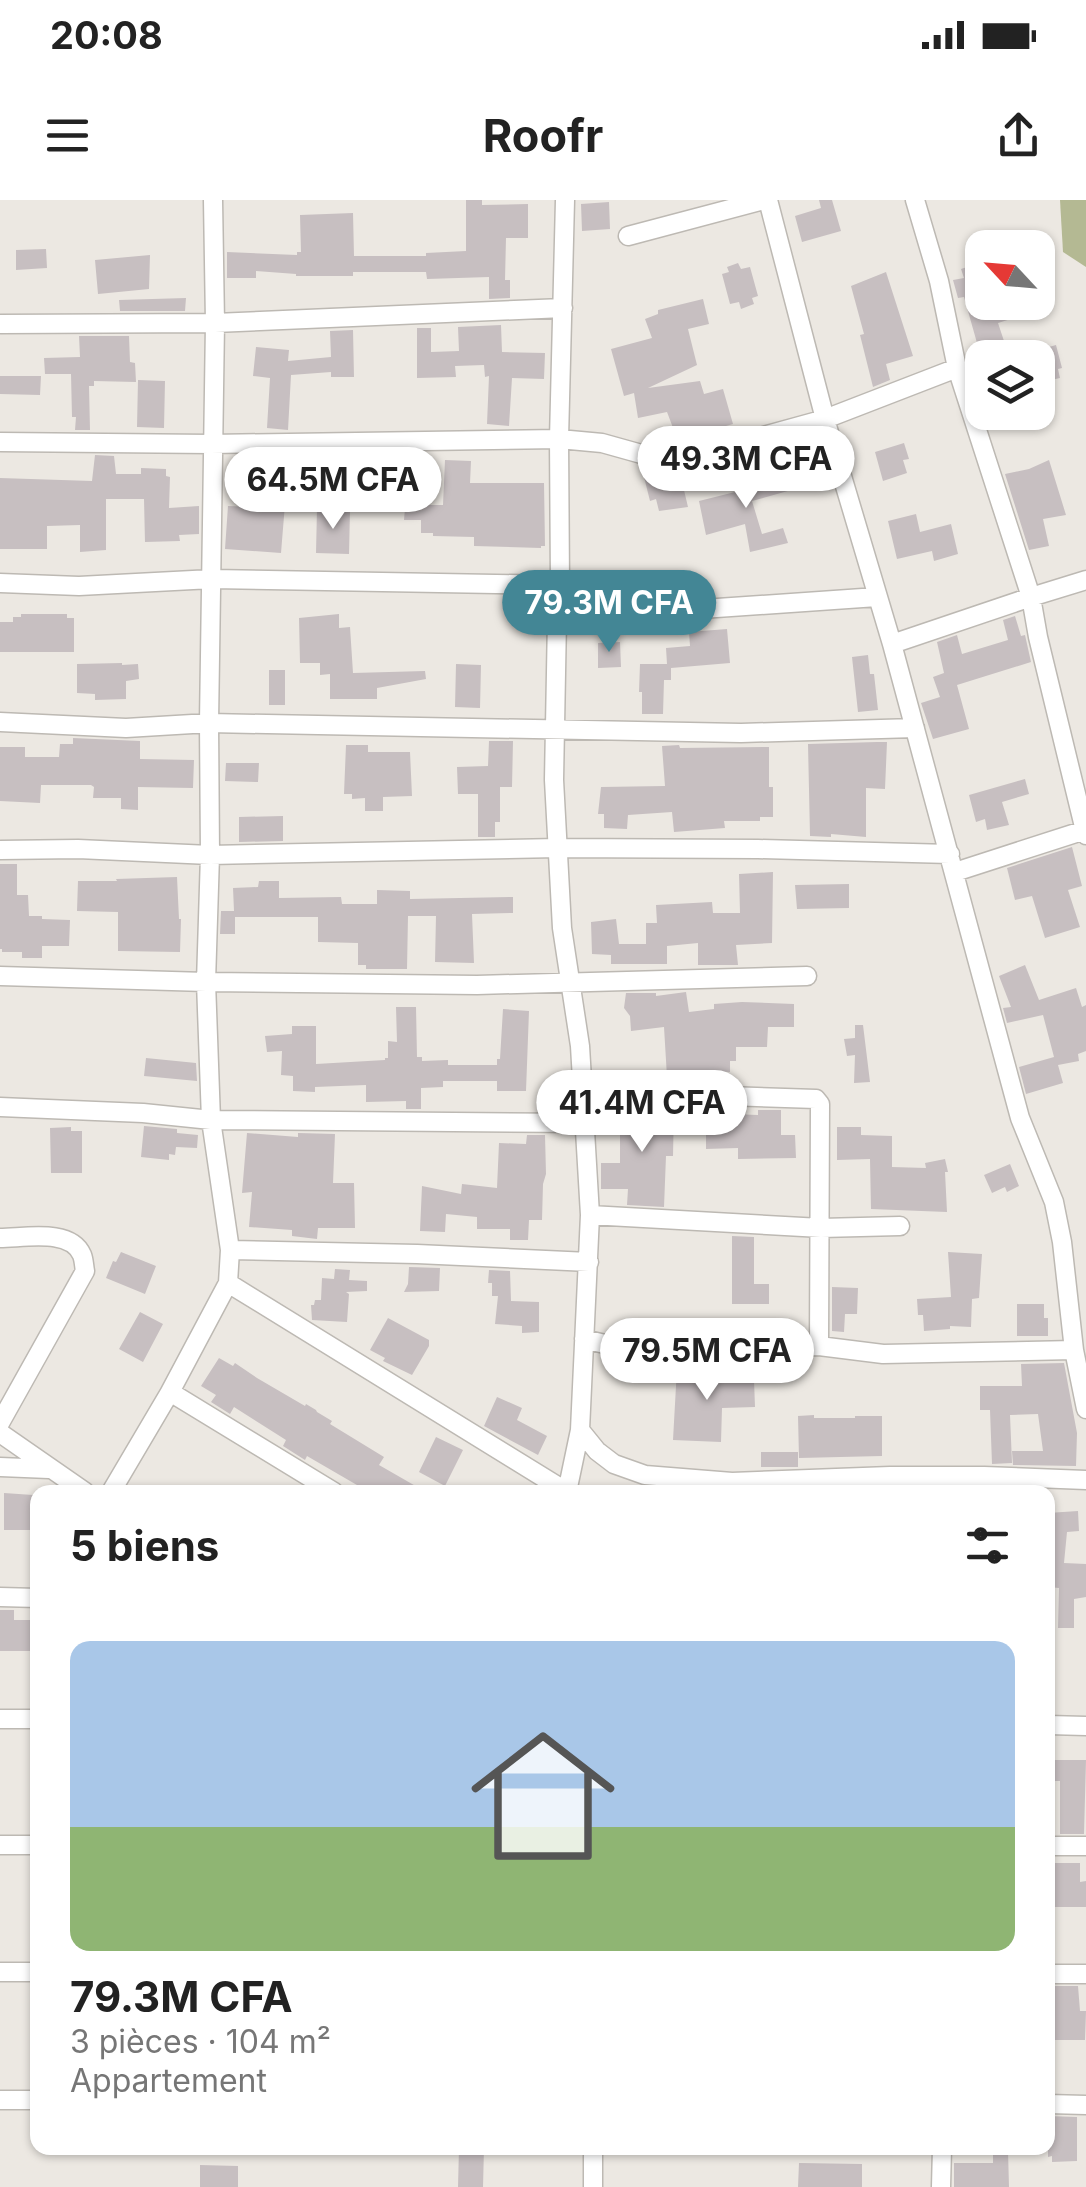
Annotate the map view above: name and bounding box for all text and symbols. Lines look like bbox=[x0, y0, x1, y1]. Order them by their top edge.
text: 20:08 bbox=[50, 12, 163, 58]
icon: menu bbox=[40, 108, 95, 163]
text: Roofr bbox=[483, 108, 603, 163]
icon: share bbox=[991, 108, 1046, 163]
north arrow bbox=[965, 230, 1055, 320]
map controls bbox=[965, 230, 1055, 430]
button: layers bbox=[965, 340, 1055, 430]
pin: 49.3M CFA bbox=[632, 426, 860, 511]
text: 49.3M CFA bbox=[660, 439, 832, 478]
pin: 64.5M CFA bbox=[219, 447, 447, 532]
text: 64.5M CFA bbox=[246, 460, 420, 499]
pin: 79.3M CFA bbox=[495, 570, 723, 655]
text: 79.3M CFA bbox=[524, 583, 694, 622]
pin: 41.4M CFA bbox=[528, 1070, 756, 1155]
text: 41.4M CFA bbox=[558, 1083, 726, 1122]
pin: 79.5M CFA bbox=[593, 1318, 821, 1403]
text: 79.5M CFA bbox=[622, 1331, 792, 1370]
icon: filters bbox=[960, 1518, 1015, 1573]
text: 5 biens bbox=[70, 1520, 219, 1571]
icon: home bbox=[453, 1706, 633, 1886]
text: 79.3M CFA bbox=[70, 1971, 293, 2022]
text: 3 pièces · 104 m² bbox=[70, 2022, 331, 2061]
text: Appartement bbox=[70, 2061, 267, 2100]

